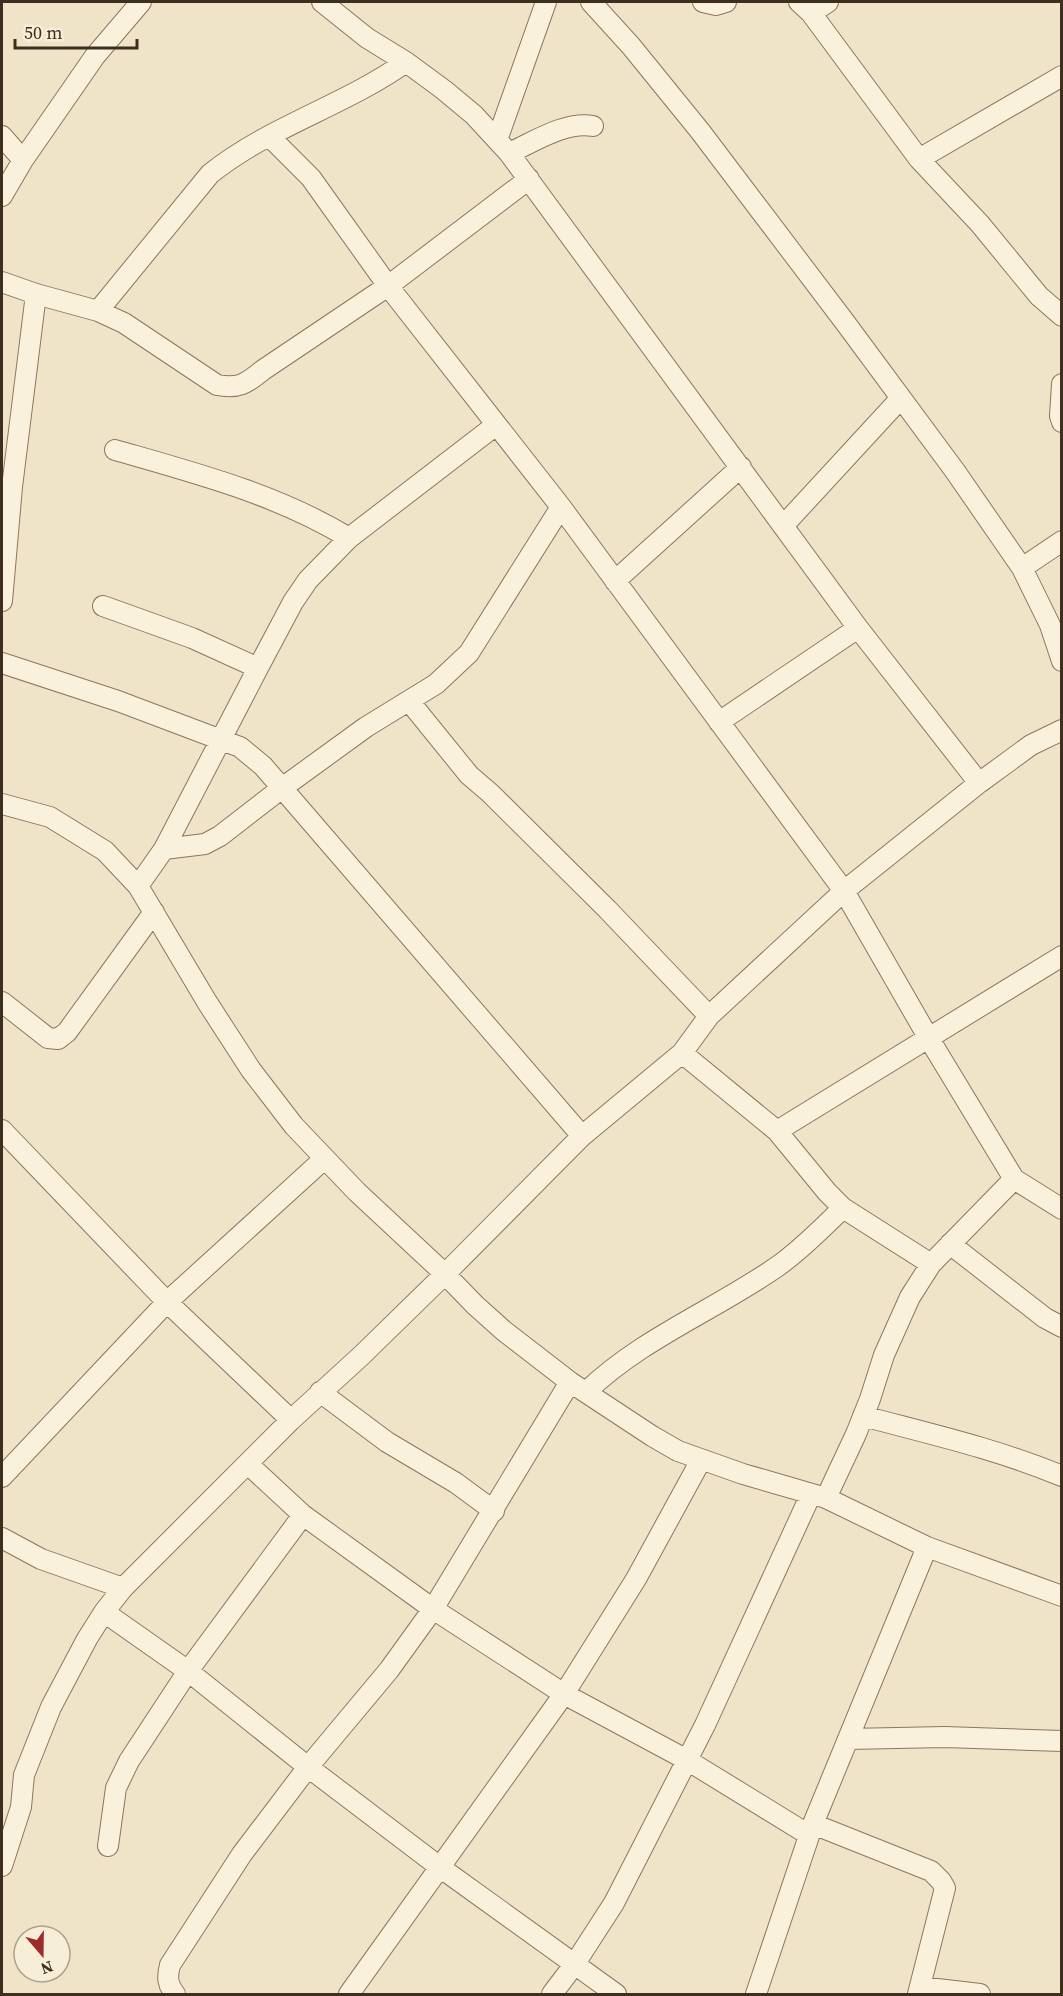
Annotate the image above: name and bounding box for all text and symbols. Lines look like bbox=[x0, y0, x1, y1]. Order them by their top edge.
scale bar bbox=[15, 12, 136, 50]
text: 50 m bbox=[24, 20, 62, 45]
north arrow bbox=[12, 1924, 72, 1984]
text: N bbox=[38, 1956, 56, 1981]

